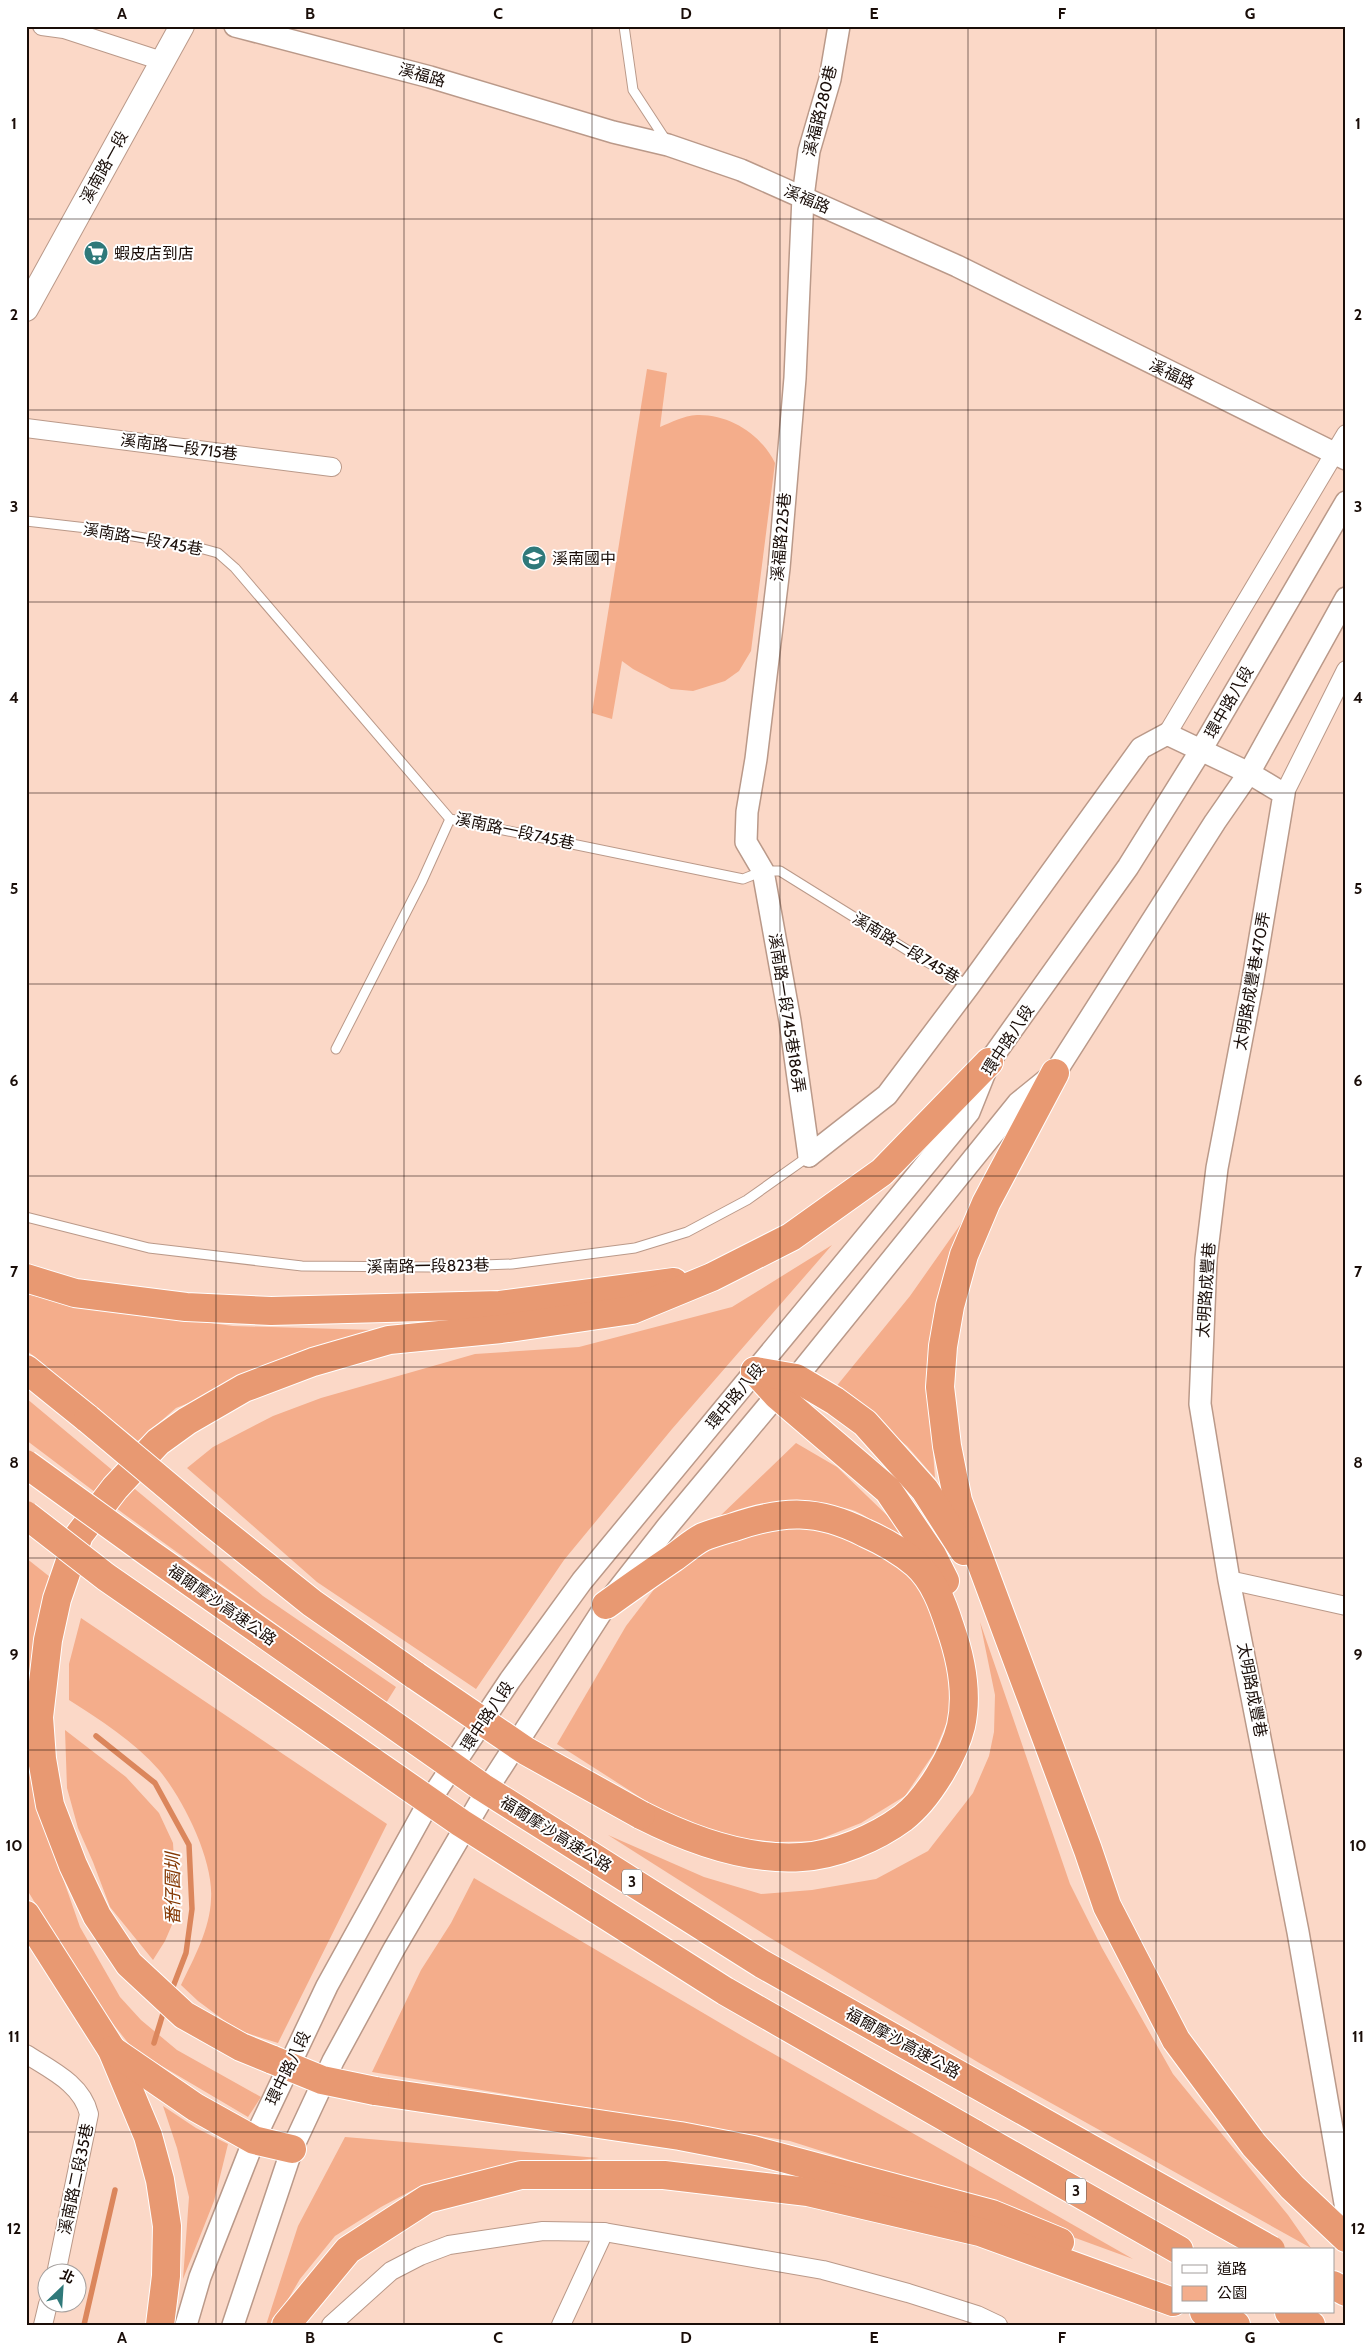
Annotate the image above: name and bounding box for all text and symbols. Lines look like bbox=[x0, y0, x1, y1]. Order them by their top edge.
text: A bbox=[117, 4, 127, 23]
text: B bbox=[305, 4, 315, 23]
text: C bbox=[493, 4, 503, 23]
text: D bbox=[680, 4, 692, 23]
text: E bbox=[869, 4, 879, 23]
text: F bbox=[1058, 4, 1067, 23]
text: G bbox=[1245, 4, 1255, 23]
street label: 溪福路 bbox=[396, 59, 448, 91]
street label: 溪福路280巷 bbox=[800, 63, 840, 159]
text: 1 bbox=[11, 114, 17, 133]
text: 1 bbox=[1355, 114, 1361, 133]
street label: 溪南路一段 bbox=[76, 127, 132, 207]
street label: 溪福路 bbox=[781, 181, 833, 217]
supermarket icon: 蝦皮店到店 bbox=[83, 240, 109, 266]
place label: 蝦皮店到店 bbox=[114, 244, 194, 263]
text: 2 bbox=[10, 305, 18, 324]
text: 2 bbox=[1354, 305, 1362, 324]
street label: 溪福路 bbox=[1146, 355, 1198, 393]
street label: 溪南路一段715巷 bbox=[119, 430, 239, 464]
street label: 溪福路225巷 bbox=[768, 492, 794, 582]
text: 3 bbox=[10, 497, 18, 516]
text: 3 bbox=[1354, 497, 1362, 516]
street label: 溪南路一段745巷 bbox=[82, 519, 204, 559]
school or university icon: 溪南國中 bbox=[521, 545, 547, 571]
place label: 溪南國中 bbox=[552, 549, 616, 568]
street label: 環中路八段 bbox=[1201, 663, 1257, 741]
text: 4 bbox=[9, 688, 19, 707]
text: 4 bbox=[1353, 688, 1363, 707]
street label: 溪南路一段745巷 bbox=[454, 809, 576, 853]
text: 5 bbox=[10, 879, 18, 898]
text: 5 bbox=[1354, 879, 1362, 898]
street label: 溪南路一段745巷 bbox=[849, 909, 963, 987]
street label: 太明路成豐巷470弄 bbox=[1230, 910, 1274, 1052]
street label: 溪南路一段745巷186弄 bbox=[765, 932, 809, 1094]
street label: 環中路八段 bbox=[978, 1001, 1038, 1079]
text: 6 bbox=[10, 1071, 19, 1090]
text: 6 bbox=[1354, 1071, 1363, 1090]
street label: 太明路成豐巷 bbox=[1193, 1241, 1219, 1339]
street label: 溪南路一段823巷 bbox=[366, 1255, 490, 1277]
text: 7 bbox=[10, 1262, 19, 1281]
text: 7 bbox=[1354, 1262, 1363, 1281]
street label: 環中路八段 bbox=[702, 1359, 768, 1433]
text: 8 bbox=[9, 1453, 19, 1472]
text: 8 bbox=[1353, 1453, 1363, 1472]
street label: 福爾摩沙高速公路 bbox=[164, 1561, 280, 1649]
street label: 太明路成豐巷 bbox=[1234, 1641, 1270, 1739]
text: 9 bbox=[10, 1645, 19, 1664]
text: 9 bbox=[1354, 1645, 1363, 1664]
street label: 環中路八段 bbox=[457, 1678, 517, 1754]
street label: 福爾摩沙高速公路 bbox=[497, 1792, 615, 1876]
text: 10 bbox=[5, 1836, 23, 1855]
text: 10 bbox=[1349, 1836, 1367, 1855]
water label: 番仔園圳 bbox=[162, 1850, 184, 1925]
road number: 3 bbox=[622, 1870, 642, 1894]
street label: 福爾摩沙高速公路 bbox=[842, 2004, 964, 2082]
text: 11 bbox=[8, 2027, 20, 2046]
text: 11 bbox=[1352, 2027, 1364, 2046]
street label: 環中路八段 bbox=[262, 2028, 314, 2108]
street label: 溪南路二段35巷 bbox=[55, 2122, 97, 2236]
road number: 3 bbox=[1066, 2178, 1086, 2204]
text: 12 bbox=[7, 2219, 21, 2238]
text: 12 bbox=[1351, 2219, 1365, 2238]
legend bbox=[1172, 2248, 1334, 2314]
text: 道路 bbox=[1217, 2260, 1247, 2278]
north arrow bbox=[38, 2264, 88, 2314]
text: 北 bbox=[57, 2265, 78, 2287]
text: 公園 bbox=[1217, 2284, 1247, 2302]
text: A bbox=[117, 2328, 127, 2347]
text: B bbox=[305, 2328, 315, 2347]
text: C bbox=[493, 2328, 503, 2347]
text: D bbox=[680, 2328, 692, 2347]
text: E bbox=[869, 2328, 879, 2347]
text: F bbox=[1058, 2328, 1067, 2347]
text: G bbox=[1245, 2328, 1255, 2347]

